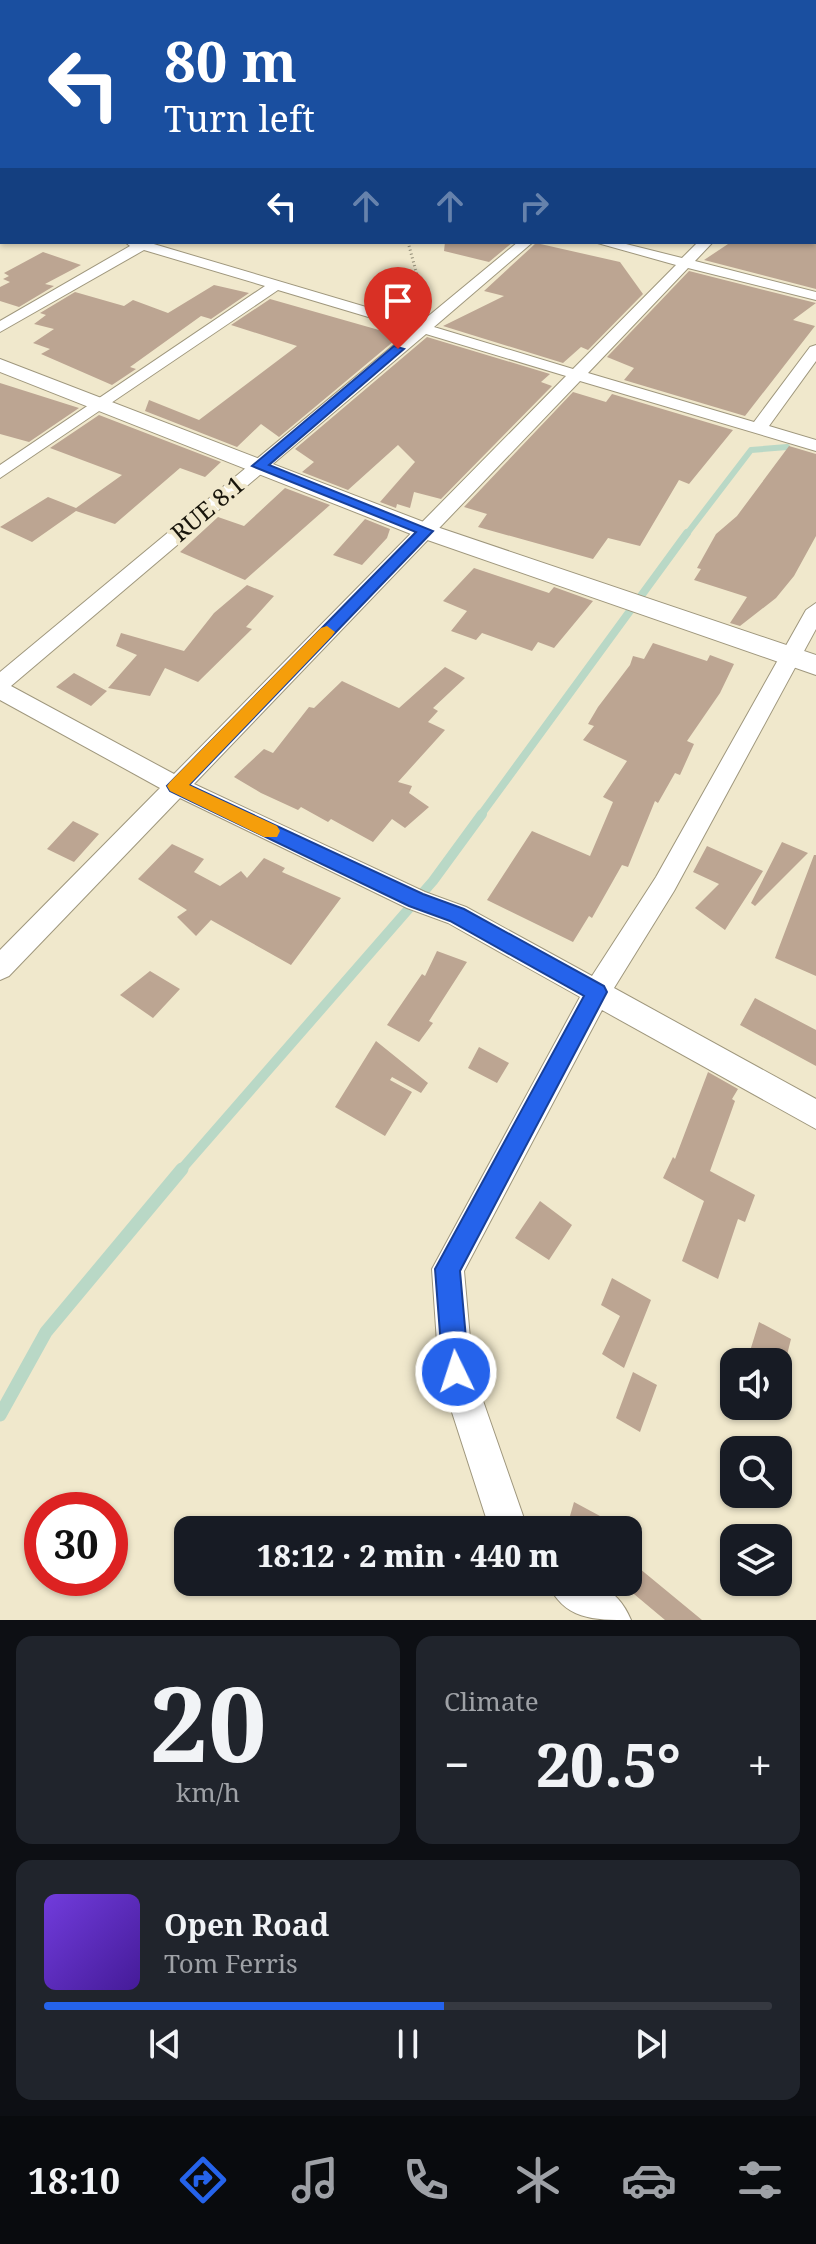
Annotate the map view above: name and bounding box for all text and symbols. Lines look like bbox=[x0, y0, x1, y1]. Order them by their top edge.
text: 80 m bbox=[164, 22, 297, 98]
icon: left bbox=[32, 32, 136, 136]
text: Turn left bbox=[164, 94, 315, 143]
icon: left bbox=[260, 184, 304, 228]
icon: ahead bbox=[344, 184, 388, 228]
icon: ahead bbox=[428, 184, 472, 228]
icon: right bbox=[512, 184, 556, 228]
pin bbox=[364, 267, 432, 349]
icon: arrive bbox=[376, 279, 420, 323]
street label: RUE 8.1 bbox=[163, 467, 251, 548]
position arrow bbox=[414, 1330, 498, 1414]
map controls bbox=[720, 1348, 792, 1596]
button: sound bbox=[720, 1348, 792, 1420]
button: search bbox=[720, 1436, 792, 1508]
speed limit sign: 30 bbox=[24, 1492, 128, 1596]
button: layers bbox=[720, 1524, 792, 1596]
text: 18:12 · 2 min · 440 m bbox=[257, 1535, 559, 1576]
text: 20 bbox=[149, 1651, 267, 1792]
text: Climate bbox=[444, 1683, 539, 1719]
text: 20.5° bbox=[536, 1723, 681, 1805]
text: − bbox=[444, 1734, 469, 1794]
text: + bbox=[747, 1734, 772, 1794]
text: km/h bbox=[176, 1774, 240, 1810]
text: Open Road bbox=[164, 1904, 329, 1945]
text: Tom Ferris bbox=[164, 1945, 298, 1981]
icon: previous bbox=[143, 2022, 187, 2066]
icon: pause bbox=[386, 2022, 430, 2066]
icon: next bbox=[629, 2022, 673, 2066]
icon: directions bbox=[175, 2152, 231, 2208]
icon: music bbox=[287, 2152, 343, 2208]
icon: phone bbox=[398, 2152, 454, 2208]
icon: climate bbox=[510, 2152, 566, 2208]
icon: car bbox=[621, 2152, 677, 2208]
icon: filters bbox=[732, 2152, 788, 2208]
text: 18:10 bbox=[28, 2156, 120, 2205]

